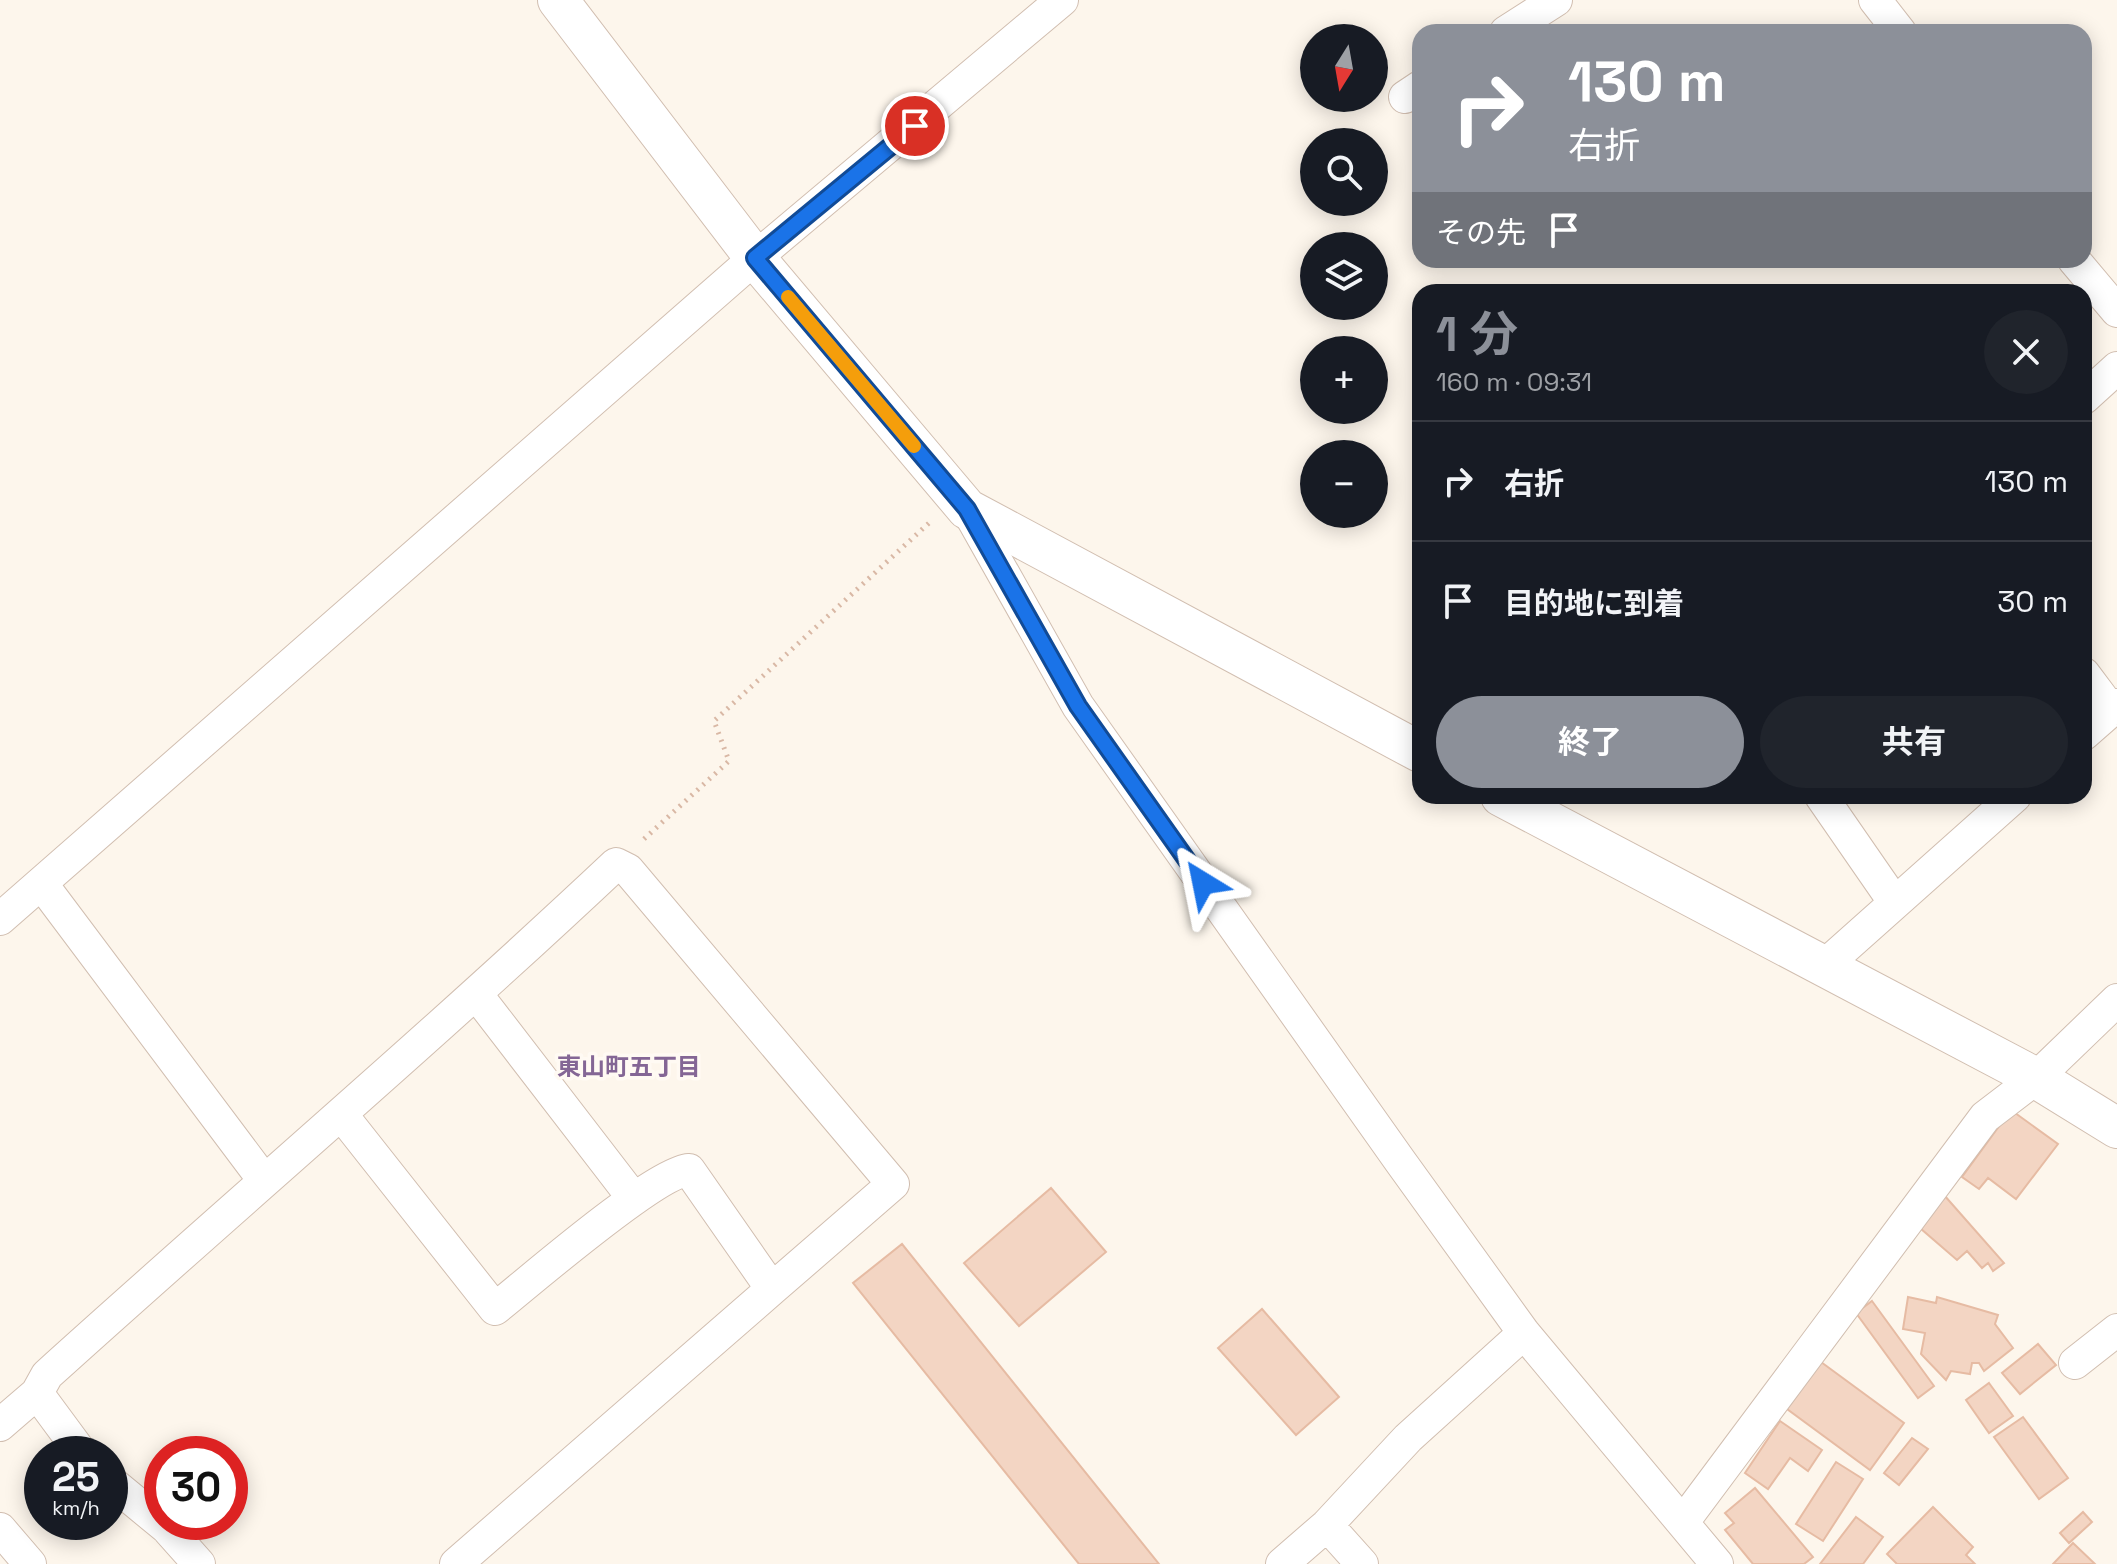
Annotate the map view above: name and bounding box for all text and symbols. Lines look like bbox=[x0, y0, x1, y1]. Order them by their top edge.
north arrow bbox=[1300, 24, 1388, 112]
map controls bbox=[1300, 24, 1388, 528]
text: 130 m bbox=[1568, 46, 1726, 117]
icon: right bbox=[1436, 56, 1540, 160]
pin bbox=[881, 92, 949, 160]
icon: arrive bbox=[893, 104, 937, 148]
text: 右折 bbox=[1568, 123, 1640, 169]
button: search bbox=[1300, 128, 1388, 216]
icon: arrive bbox=[1542, 208, 1586, 252]
text: その先 bbox=[1436, 213, 1526, 252]
button: layers bbox=[1300, 232, 1388, 320]
text: 1 分 bbox=[1436, 304, 1518, 365]
button: close bbox=[1984, 310, 2068, 394]
button: + bbox=[1300, 336, 1388, 424]
text: 160 m · 09:31 bbox=[1436, 365, 1592, 399]
button: − bbox=[1300, 440, 1388, 528]
icon: right bbox=[1436, 459, 1480, 503]
text: 130 m bbox=[1985, 462, 2068, 501]
text: 右折 bbox=[1504, 464, 1564, 503]
icon: arrive bbox=[1436, 579, 1480, 623]
text: 30 m bbox=[1997, 582, 2068, 621]
text: 目的地に到着 bbox=[1504, 584, 1684, 623]
button: 終了 bbox=[1436, 696, 1744, 788]
button: 共有 bbox=[1760, 696, 2068, 788]
position arrow bbox=[1161, 841, 1245, 925]
district label: 東山町五丁目 bbox=[557, 1051, 701, 1082]
speed limit sign: 30 bbox=[144, 1436, 248, 1540]
text: 25 bbox=[52, 1452, 100, 1503]
text: km/h bbox=[52, 1495, 100, 1521]

